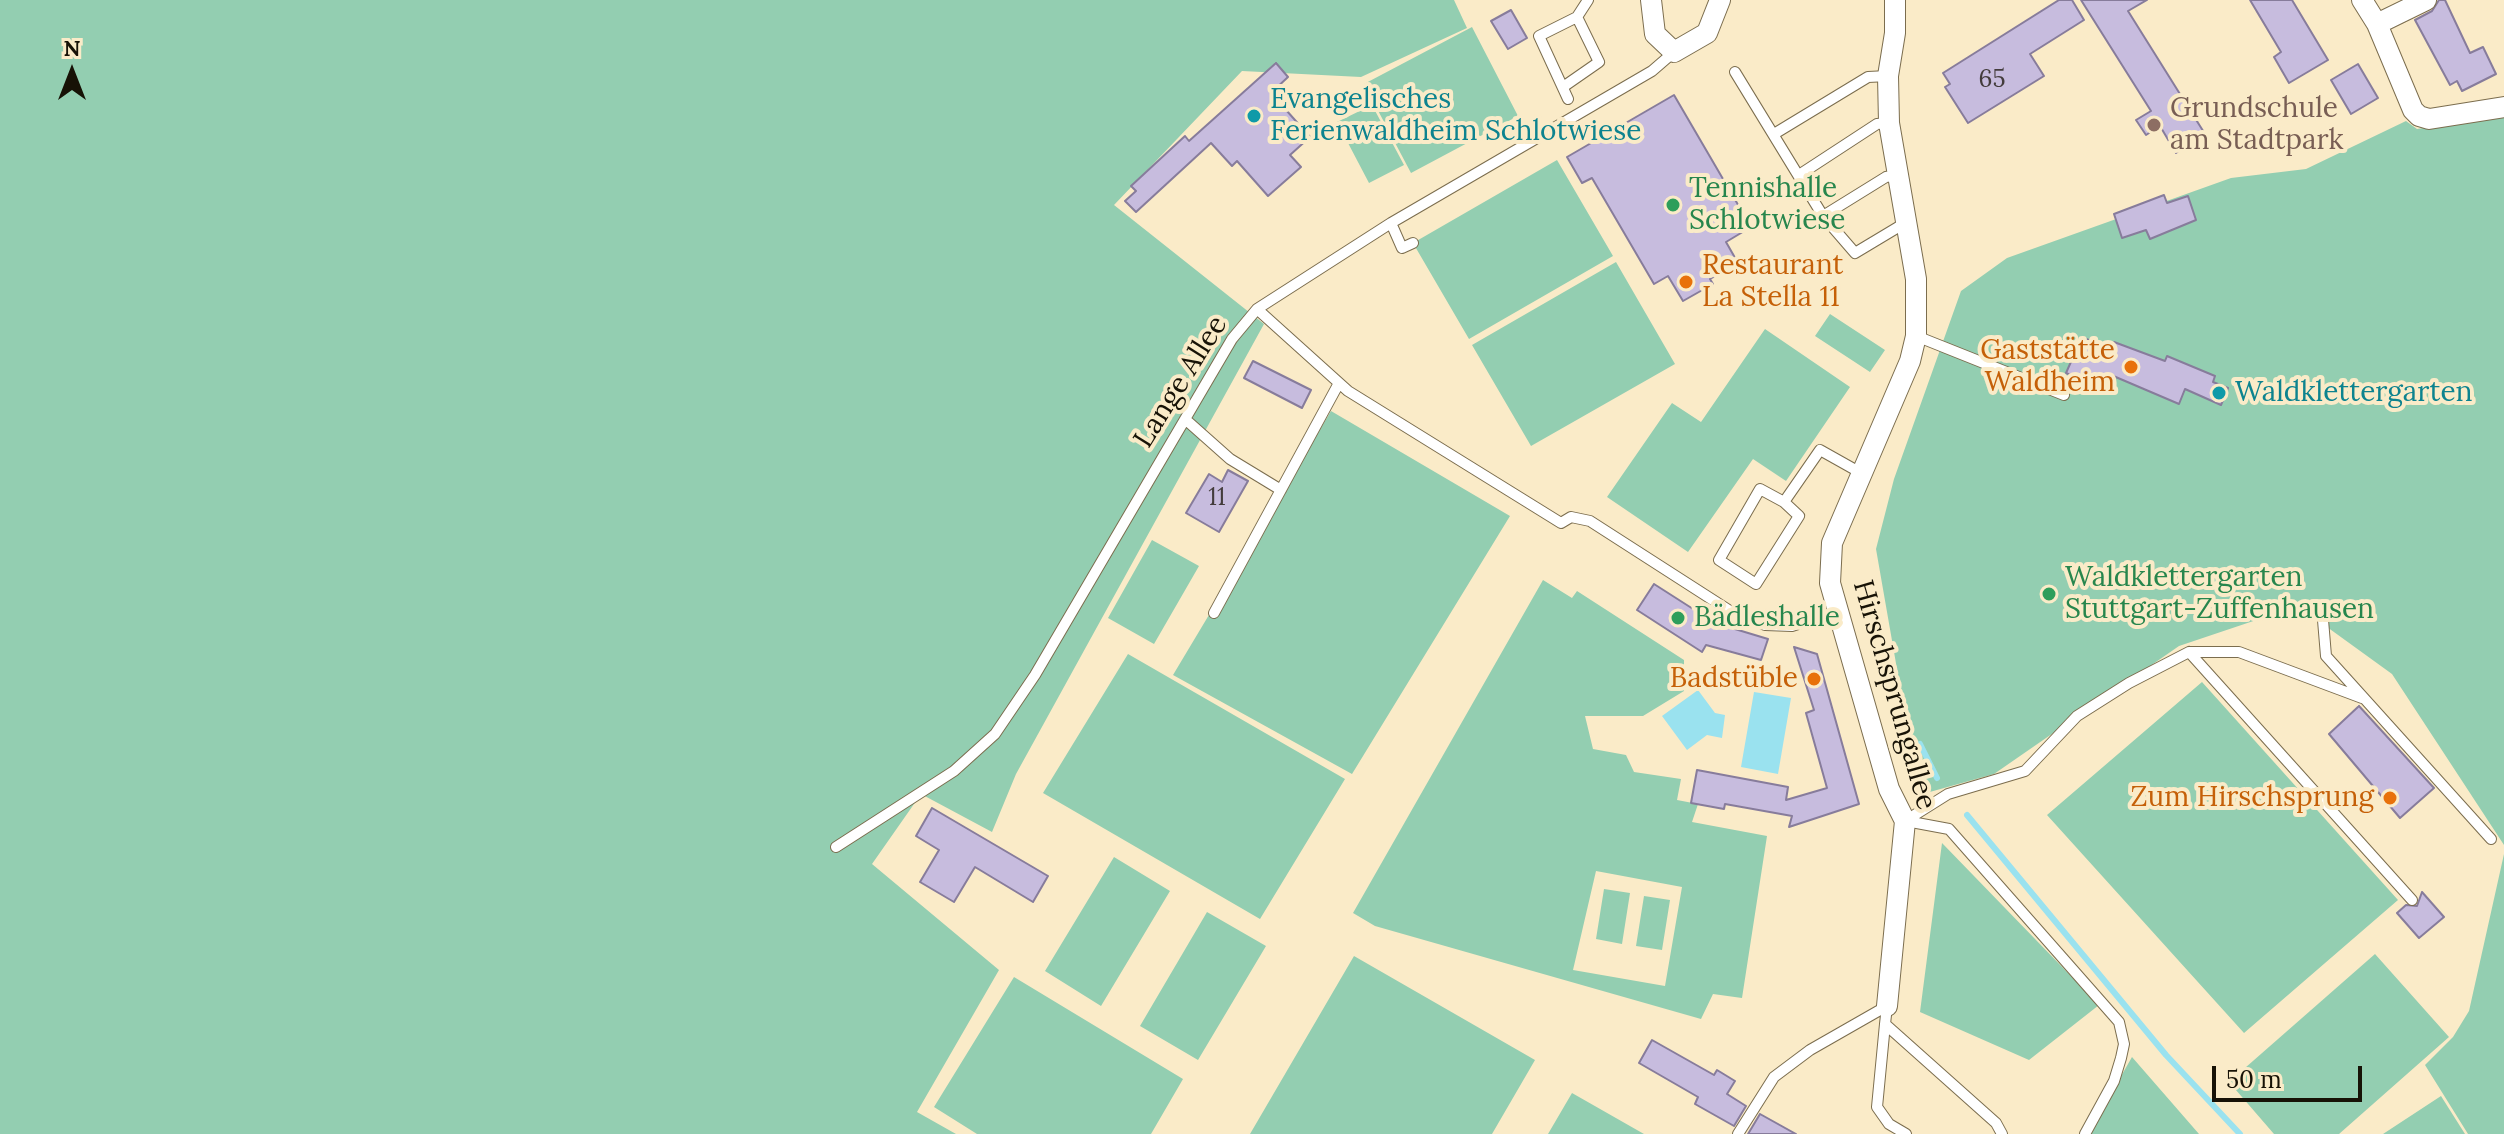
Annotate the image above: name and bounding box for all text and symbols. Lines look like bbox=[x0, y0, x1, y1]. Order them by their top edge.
north arrow bbox=[32, 32, 112, 112]
text: N bbox=[63, 34, 81, 62]
house number: 65 bbox=[1979, 66, 2005, 94]
place label: Evangelisches Ferienwaldheim Schlotwiese bbox=[1270, 83, 1641, 149]
place label: Grundschule am Stadtpark bbox=[2170, 92, 2344, 158]
marker: Evangelisches Ferienwaldheim Schlotwiese bbox=[1245, 107, 1263, 125]
marker: Grundschule am Stadtpark bbox=[2145, 116, 2163, 134]
place label: Tennishalle Schlotwiese bbox=[1689, 172, 1845, 238]
marker: Tennishalle Schlotwiese bbox=[1664, 196, 1682, 214]
place label: Restaurant La Stella 11 bbox=[1702, 249, 1843, 315]
marker: Restaurant La Stella 11 bbox=[1677, 273, 1695, 291]
street label: Lange Allee bbox=[1127, 310, 1235, 454]
place label: Gaststätte Waldheim bbox=[1980, 334, 2115, 400]
marker: Gaststätte Waldheim bbox=[2122, 358, 2140, 376]
place label: Waldklettergarten bbox=[2235, 376, 2473, 410]
marker: Waldklettergarten bbox=[2210, 384, 2228, 402]
house number: 11 bbox=[1208, 484, 1226, 512]
place label: Waldklettergarten Stuttgart-Zuffenhausen bbox=[2065, 561, 2374, 627]
street label: Hirschsprungallee bbox=[1845, 576, 1943, 814]
marker: Waldklettergarten Stuttgart-Zuffenhausen bbox=[2040, 585, 2058, 603]
place label: Bädleshalle bbox=[1694, 601, 1840, 635]
marker: Bädleshalle bbox=[1669, 609, 1687, 627]
place label: Badstüble bbox=[1670, 662, 1798, 696]
marker: Badstüble bbox=[1805, 670, 1823, 688]
place label: Zum Hirschsprung bbox=[2131, 781, 2374, 815]
marker: Zum Hirschsprung bbox=[2381, 789, 2399, 807]
scale bar bbox=[2216, 1050, 2366, 1100]
text: 50 m bbox=[2226, 1064, 2282, 1095]

